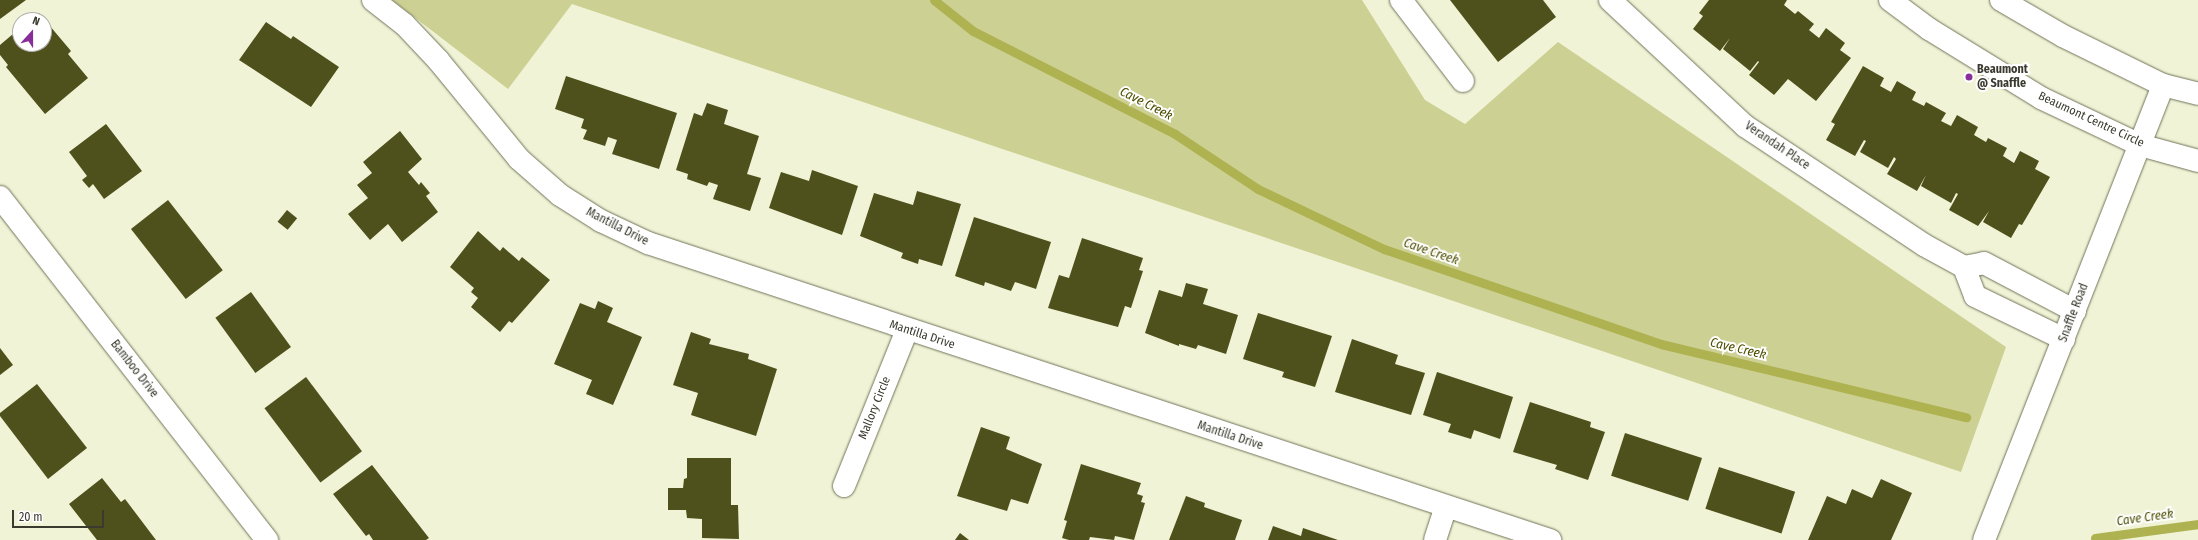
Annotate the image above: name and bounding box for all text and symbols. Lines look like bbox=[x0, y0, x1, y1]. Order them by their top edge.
north arrow bbox=[12, 12, 52, 52]
text: N bbox=[31, 14, 42, 29]
place label: Beaumont @ Snaffle bbox=[1977, 63, 2028, 91]
marker: Beaumont @ Snaffle bbox=[1964, 72, 1974, 82]
water label: Cave Creek bbox=[1117, 84, 1175, 124]
street label: Beaumont Centre Circle bbox=[2036, 89, 2146, 151]
street label: Verandah Place bbox=[1742, 119, 1812, 173]
street label: Mantilla Drive bbox=[583, 205, 651, 249]
water label: Cave Creek bbox=[1401, 235, 1461, 269]
street label: Snaffle Road bbox=[2056, 282, 2092, 344]
street label: Mantilla Drive bbox=[887, 318, 957, 352]
water label: Cave Creek bbox=[1708, 335, 1768, 363]
street label: Bamboo Drive bbox=[107, 337, 161, 401]
street label: Mallory Circle bbox=[856, 375, 894, 441]
street label: Mantilla Drive bbox=[1195, 419, 1265, 453]
scale bar bbox=[14, 502, 106, 528]
water label: Cave Creek bbox=[2116, 506, 2174, 530]
text: 20 m bbox=[19, 510, 43, 524]

